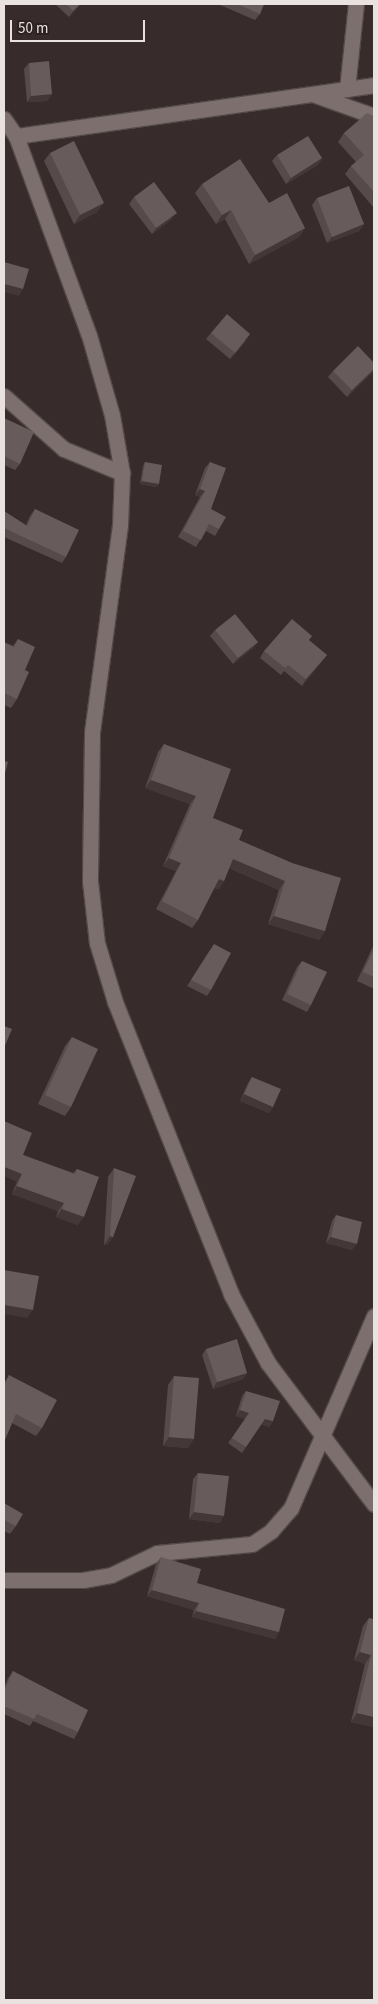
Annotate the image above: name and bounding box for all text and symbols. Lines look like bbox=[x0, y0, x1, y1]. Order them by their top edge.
scale bar bbox=[12, 10, 148, 42]
text: 50 m bbox=[18, 18, 48, 39]

